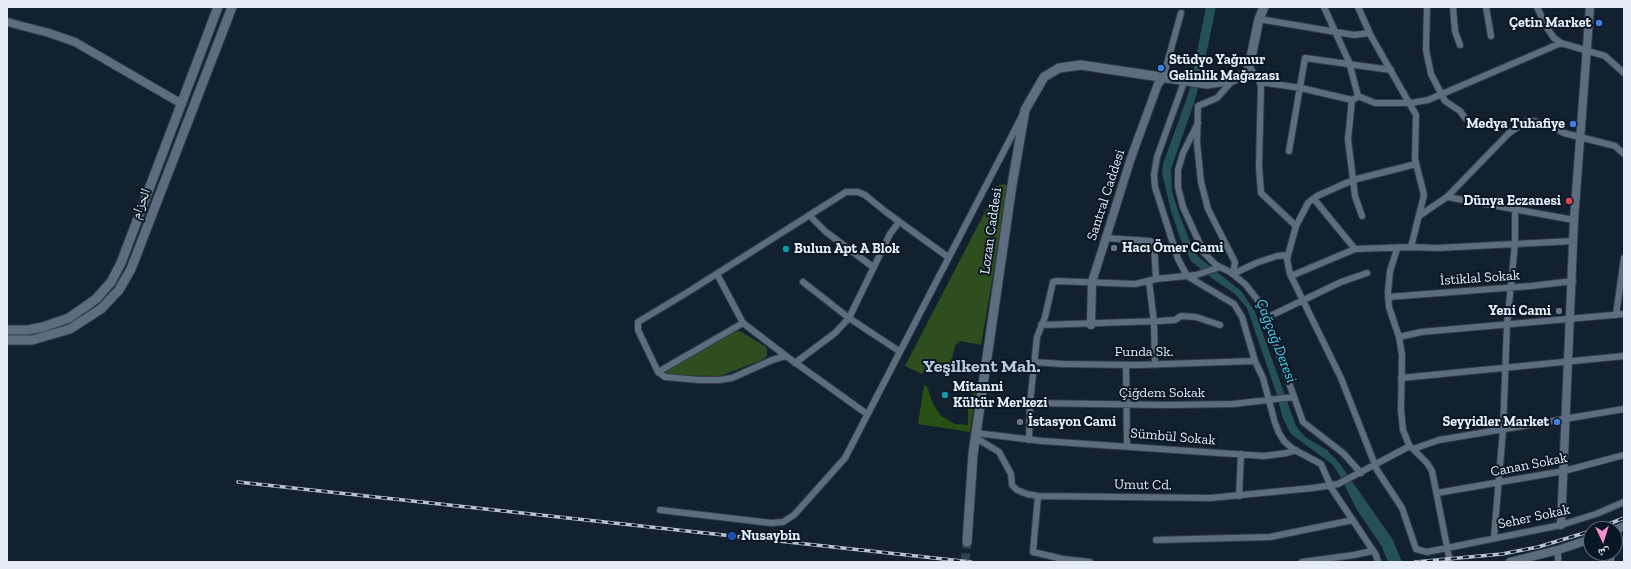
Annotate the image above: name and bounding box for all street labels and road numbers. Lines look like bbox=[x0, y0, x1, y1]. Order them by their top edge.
street label: Santral Caddesi bbox=[1083, 147, 1129, 243]
street label: الحزام bbox=[128, 186, 154, 222]
street label: Lozan Caddesi bbox=[977, 187, 1005, 275]
street label: İstiklal Sokak bbox=[1439, 267, 1521, 289]
street label: Funda Sk. bbox=[1114, 344, 1174, 360]
street label: Çiğdem Sokak bbox=[1119, 385, 1205, 401]
street label: Sümbül Sokak bbox=[1130, 425, 1216, 449]
street label: Canan Sokak bbox=[1489, 449, 1569, 481]
street label: Umut Cd. bbox=[1114, 476, 1172, 494]
street label: Seher Sokak bbox=[1496, 501, 1572, 533]

